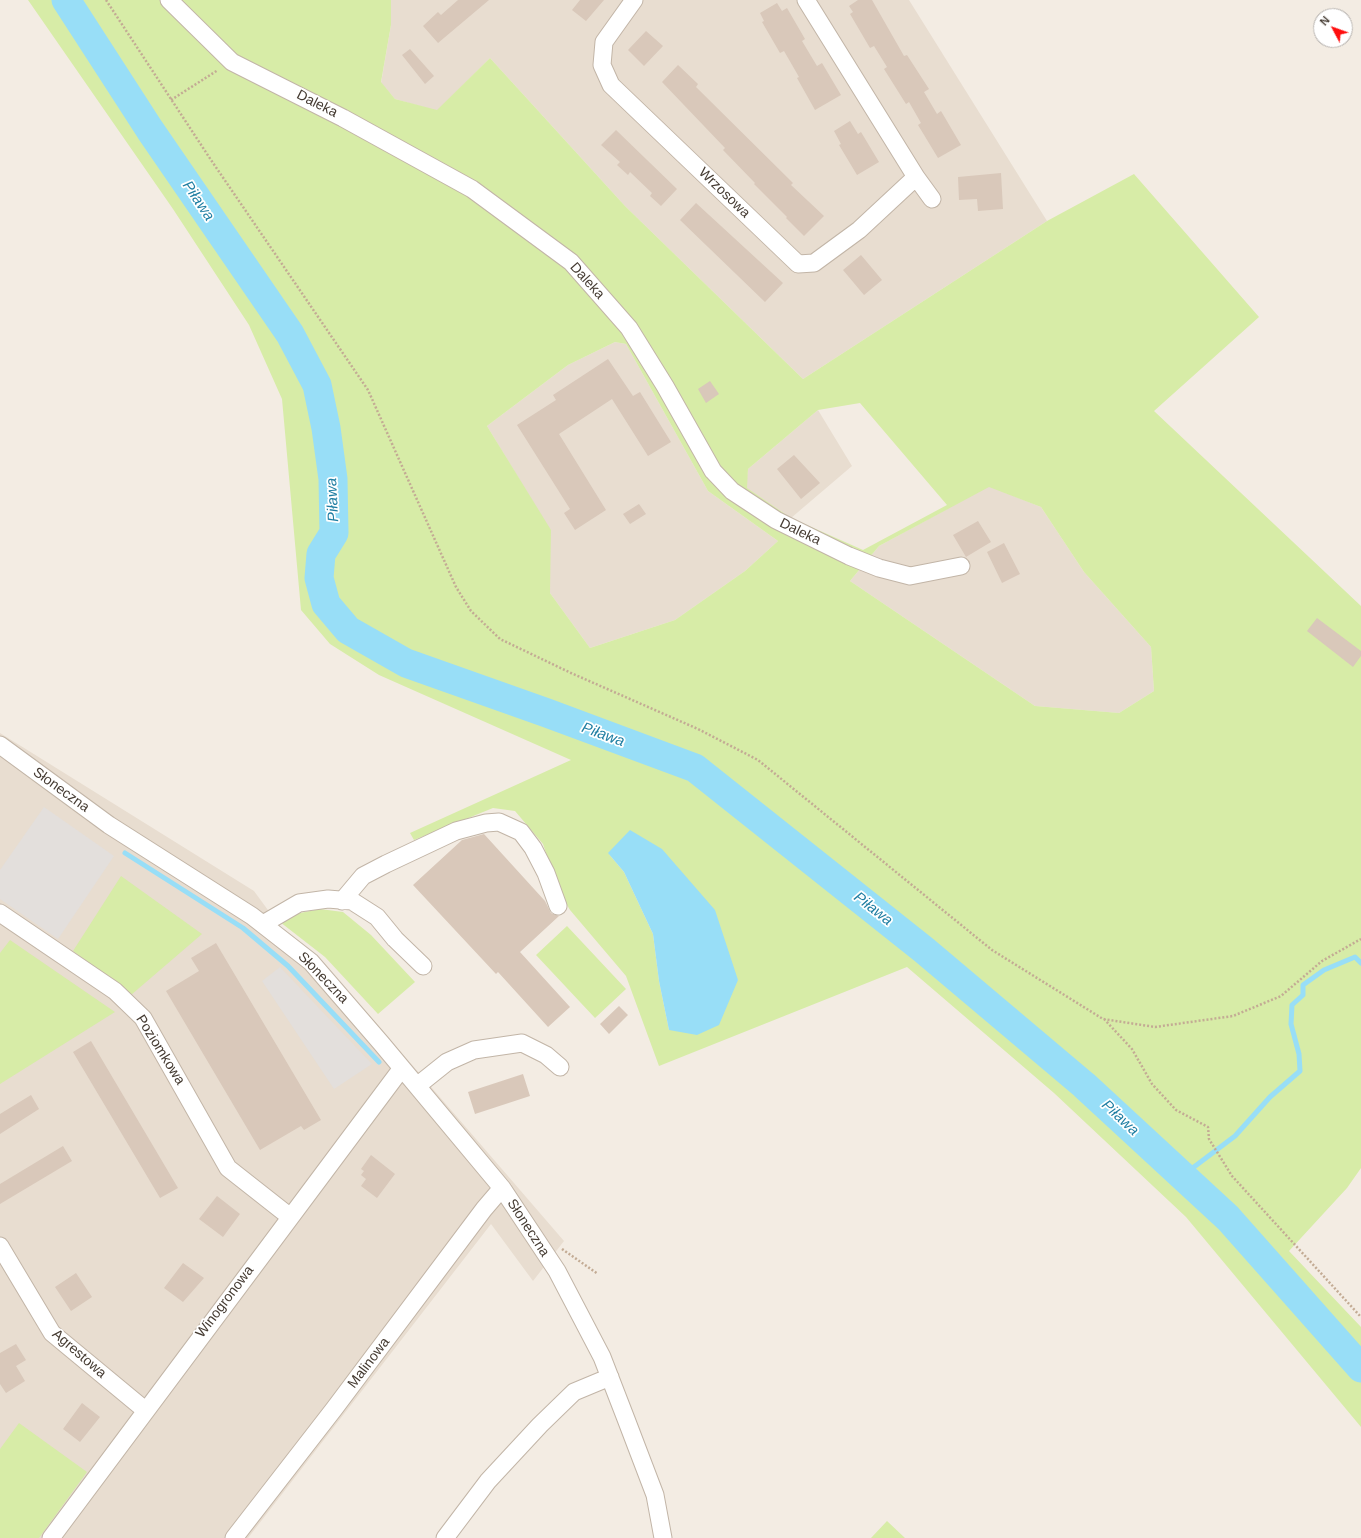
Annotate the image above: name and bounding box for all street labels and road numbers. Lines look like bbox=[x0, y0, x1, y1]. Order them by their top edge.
street label: Daleka bbox=[294, 87, 340, 121]
street label: Wrzosowa bbox=[695, 164, 753, 222]
street label: Daleka bbox=[566, 259, 608, 303]
street label: Daleka bbox=[777, 515, 823, 549]
street label: Słoneczna bbox=[30, 764, 92, 816]
street label: Słoneczna bbox=[294, 949, 352, 1007]
street label: Poziomkowa bbox=[132, 1012, 188, 1088]
street label: Słoneczna bbox=[503, 1196, 553, 1260]
street label: Winogronowa bbox=[193, 1263, 257, 1341]
street label: Agrestowa bbox=[49, 1326, 109, 1382]
street label: Malinowa bbox=[344, 1334, 394, 1392]

